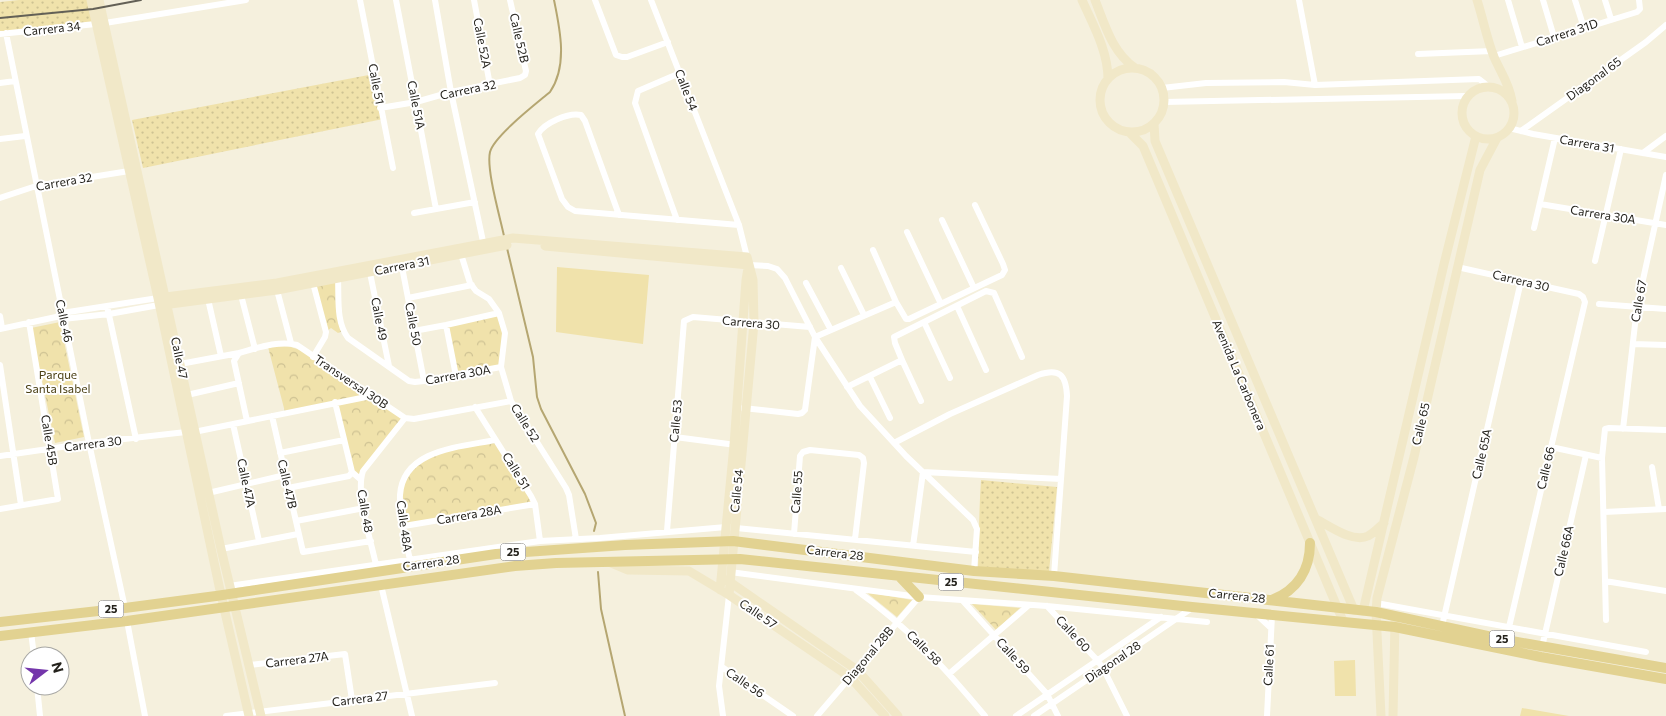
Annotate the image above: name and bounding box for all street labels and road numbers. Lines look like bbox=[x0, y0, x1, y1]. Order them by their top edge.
street label: Calle 52B bbox=[507, 12, 533, 64]
street label: Carrera 31D bbox=[1534, 15, 1600, 49]
street label: Calle 52A bbox=[471, 16, 495, 69]
street label: Carrera 34 bbox=[23, 18, 81, 38]
street label: Diagonal 65 bbox=[1563, 54, 1624, 103]
street label: Calle 51 bbox=[366, 62, 388, 105]
street label: Calle 54 bbox=[673, 67, 701, 112]
street label: Carrera 32 bbox=[438, 76, 497, 102]
street label: Calle 51A bbox=[405, 79, 429, 130]
street label: Carrera 31 bbox=[1559, 131, 1616, 155]
street label: Carrera 32 bbox=[35, 169, 93, 193]
street label: Carrera 30A bbox=[1569, 202, 1637, 226]
street label: Carrera 31 bbox=[373, 253, 430, 277]
street label: Carrera 30 bbox=[1491, 267, 1551, 293]
street label: Calle 67 bbox=[1627, 279, 1649, 323]
street label: Calle 49 bbox=[369, 296, 391, 342]
street label: Calle 46 bbox=[54, 298, 76, 344]
street label: Calle 50 bbox=[403, 301, 425, 347]
street label: Carrera 30 bbox=[722, 312, 781, 332]
street label: Avenida La Carbonera bbox=[1210, 317, 1270, 432]
street label: Calle 47 bbox=[169, 336, 191, 380]
street label: Transversal 30B bbox=[312, 351, 391, 411]
street label: Carrera 30A bbox=[424, 361, 492, 387]
street label: Calle 53 bbox=[666, 399, 684, 443]
street label: Calle 52 bbox=[509, 401, 543, 445]
street label: Calle 65 bbox=[1408, 401, 1432, 446]
street label: Calle 45B bbox=[39, 414, 61, 466]
street label: Calle 65A bbox=[1468, 427, 1494, 480]
street label: Carrera 30 bbox=[63, 432, 123, 453]
street label: Calle 66 bbox=[1533, 445, 1557, 491]
street label: Calle 51 bbox=[500, 449, 534, 492]
street label: Calle 47A bbox=[235, 457, 259, 509]
street label: Calle 47B bbox=[276, 458, 301, 510]
street label: Calle 54 bbox=[727, 469, 745, 513]
street label: Calle 55 bbox=[788, 470, 804, 514]
street label: Calle 48 bbox=[355, 488, 377, 534]
street label: Calle 48A bbox=[394, 499, 416, 552]
street label: Carrera 28A bbox=[435, 501, 502, 527]
street label: Calle 66A bbox=[1550, 524, 1576, 578]
street label: Carrera 28 bbox=[806, 542, 864, 562]
road number: 25 bbox=[500, 544, 526, 560]
street label: Carrera 28 bbox=[401, 551, 460, 573]
road number: 25 bbox=[938, 574, 964, 590]
street label: Carrera 28 bbox=[1208, 585, 1266, 605]
street label: Calle 57 bbox=[737, 595, 780, 631]
road number: 25 bbox=[98, 600, 124, 618]
street label: Calle 60 bbox=[1053, 612, 1094, 654]
street label: Diagonal 28B bbox=[839, 623, 896, 687]
street label: Calle 58 bbox=[904, 627, 945, 668]
road number: 25 bbox=[1490, 630, 1514, 648]
street label: Calle 59 bbox=[994, 635, 1033, 676]
street label: Diagonal 28 bbox=[1082, 637, 1143, 685]
street label: Calle 61 bbox=[1260, 644, 1276, 686]
street label: Carrera 27A bbox=[264, 648, 329, 670]
street label: Calle 56 bbox=[724, 664, 767, 700]
street label: Carrera 27 bbox=[331, 688, 389, 708]

